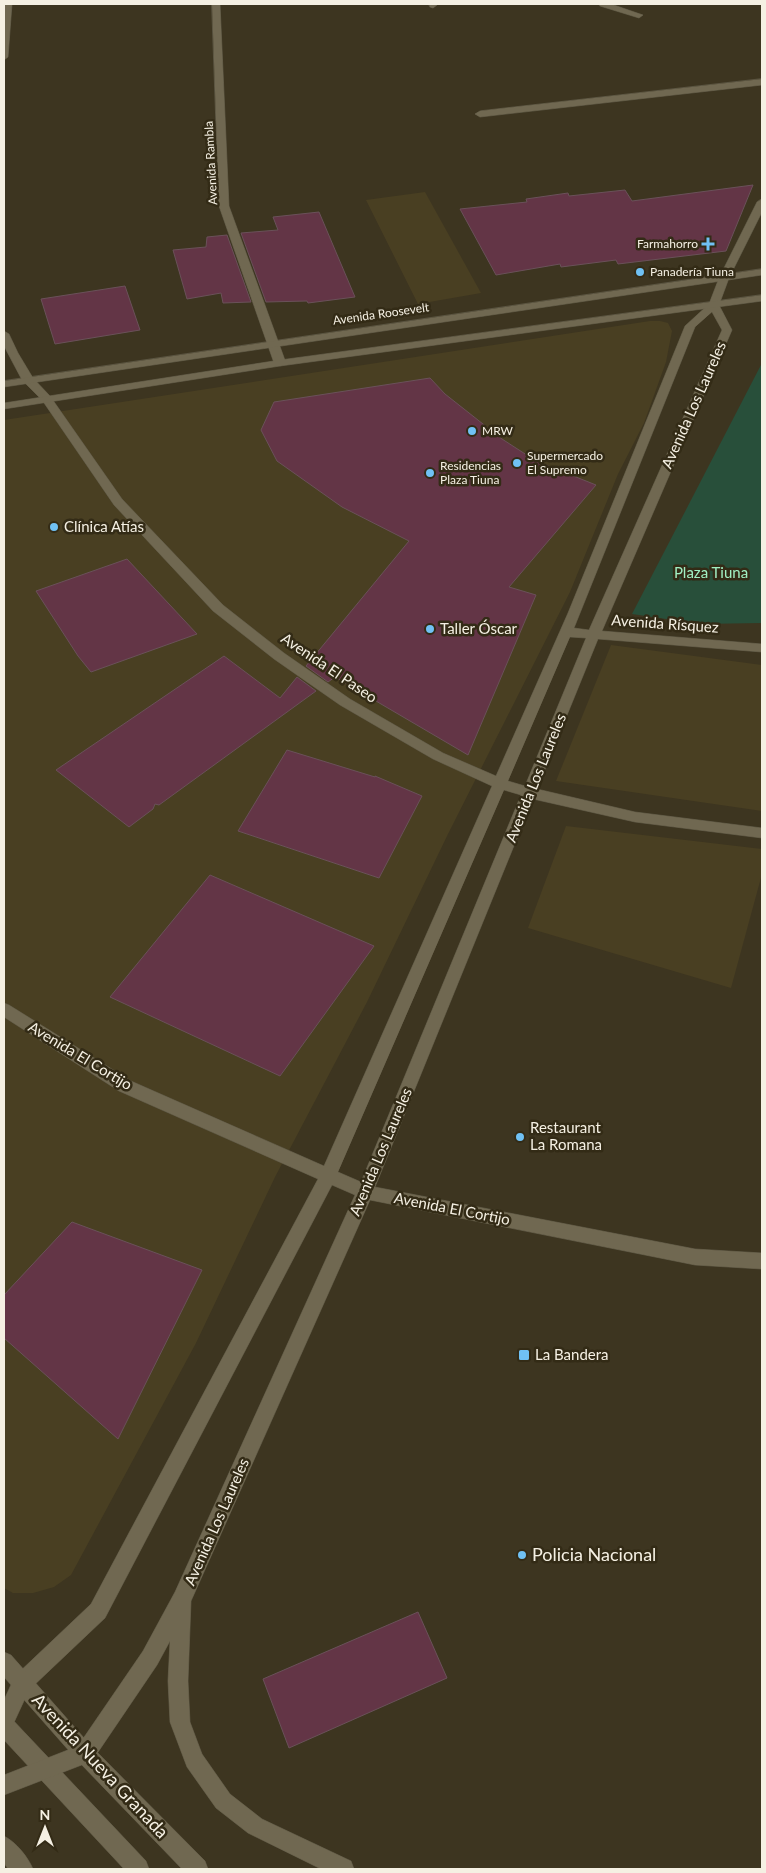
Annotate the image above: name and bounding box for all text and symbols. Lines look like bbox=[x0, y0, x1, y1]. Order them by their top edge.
street label: Avenida Rambla bbox=[201, 121, 220, 205]
place label: Farmahorro bbox=[637, 236, 698, 251]
marker: Farmahorro bbox=[702, 238, 714, 250]
place label: Panadería Tiuna bbox=[650, 264, 734, 279]
marker: Panadería Tiuna bbox=[634, 266, 646, 278]
street label: Avenida Roosevelt bbox=[332, 299, 431, 328]
street label: Avenida Los Laureles bbox=[657, 338, 729, 471]
place label: MRW bbox=[482, 423, 514, 438]
marker: MRW bbox=[466, 425, 478, 437]
place label: Supermercado El Supremo bbox=[527, 448, 603, 477]
marker: Supermercado El Supremo bbox=[511, 457, 523, 469]
place label: Residencias Plaza Tiuna bbox=[440, 458, 501, 487]
marker: Residencias Plaza Tiuna bbox=[424, 467, 436, 479]
place label: Clínica Atías bbox=[64, 517, 144, 535]
marker: Clínica Atías bbox=[48, 521, 60, 533]
park label: Plaza Tiuna bbox=[674, 563, 748, 581]
street label: Avenida Rísquez bbox=[611, 610, 720, 636]
place label: Taller Óscar bbox=[440, 619, 518, 637]
marker: Taller Óscar bbox=[424, 623, 436, 635]
street label: Avenida El Paseo bbox=[278, 628, 381, 706]
street label: Avenida Los Laureles bbox=[501, 711, 569, 845]
street label: Avenida El Cortijo bbox=[25, 1017, 136, 1093]
street label: Avenida Los Laureles bbox=[345, 1085, 415, 1218]
place label: Restaurant La Romana bbox=[530, 1118, 602, 1153]
marker: Restaurant La Romana bbox=[514, 1131, 526, 1143]
street label: Avenida El Cortijo bbox=[393, 1188, 512, 1228]
place label: La Bandera bbox=[535, 1345, 609, 1363]
marker: La Bandera bbox=[517, 1348, 531, 1362]
street label: Avenida Los Laureles bbox=[180, 1455, 252, 1588]
place label: Policia Nacional bbox=[532, 1543, 656, 1565]
marker: Policia Nacional bbox=[516, 1549, 528, 1561]
street label: Avenida Nueva Granada bbox=[27, 1689, 173, 1843]
north arrow bbox=[20, 1803, 70, 1853]

